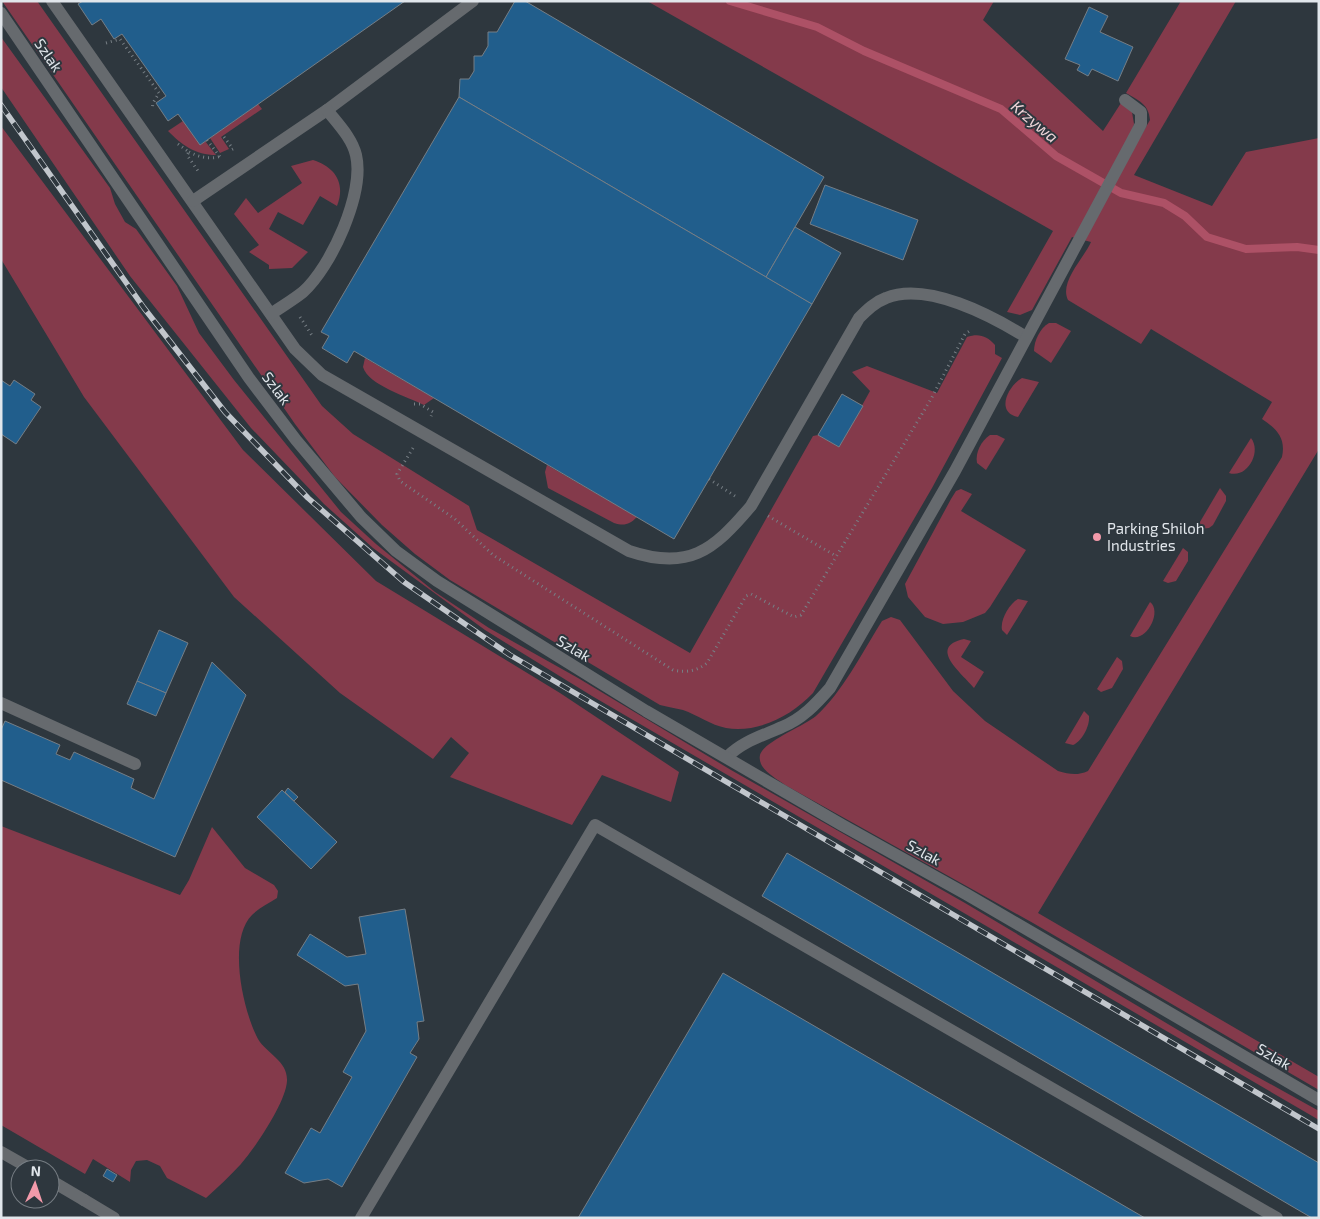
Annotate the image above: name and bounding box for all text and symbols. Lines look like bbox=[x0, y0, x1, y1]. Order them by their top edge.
street label: Szlak bbox=[31, 35, 67, 75]
water label: Krzywa bbox=[1007, 96, 1062, 147]
street label: Szlak bbox=[259, 368, 295, 408]
place label: Parking Shiloh Industries bbox=[1107, 519, 1204, 554]
marker: Parking Shiloh Industries bbox=[1091, 531, 1103, 543]
street label: Szlak bbox=[554, 631, 595, 665]
street label: Szlak bbox=[904, 835, 945, 869]
street label: Szlak bbox=[1254, 1039, 1295, 1073]
north arrow bbox=[10, 1159, 60, 1209]
text: N bbox=[30, 1162, 41, 1179]

